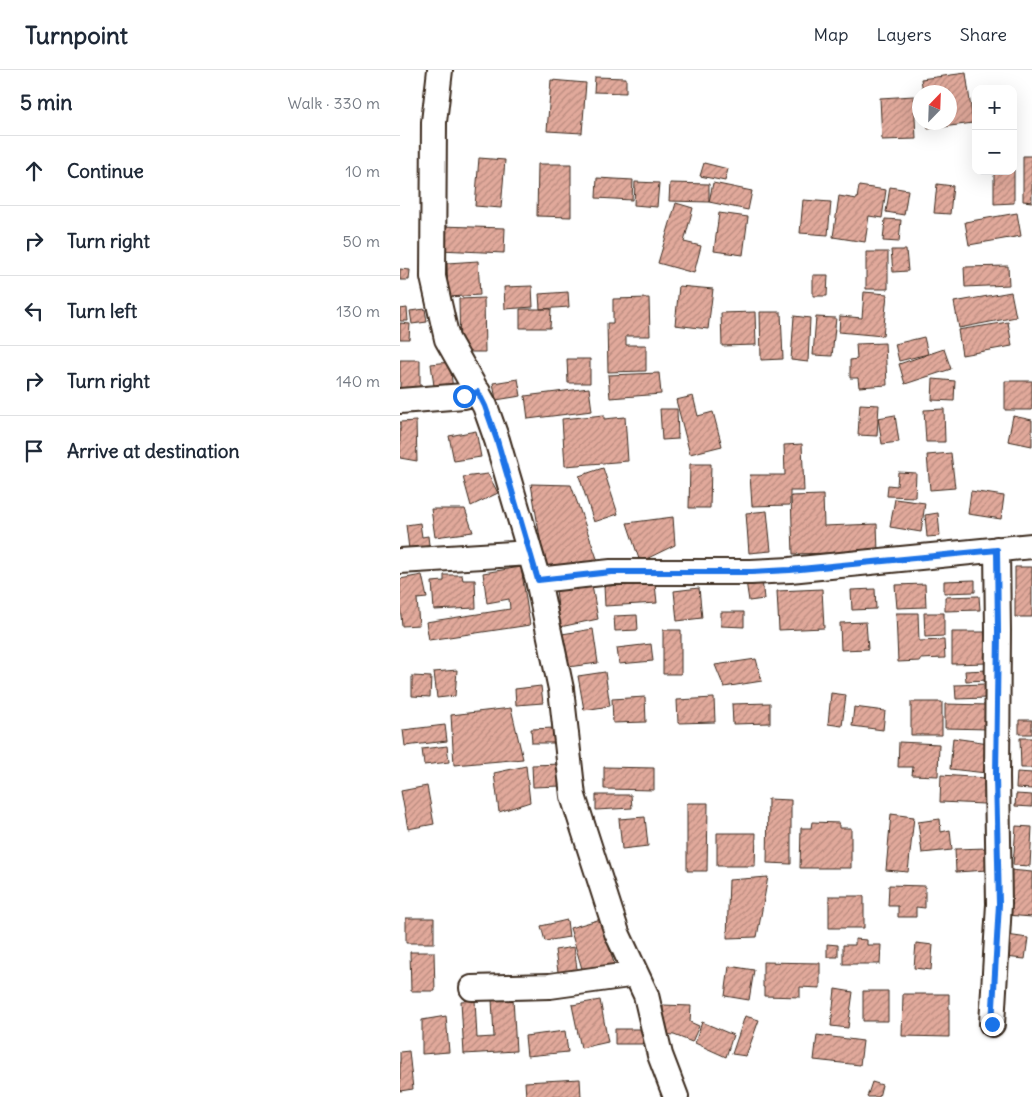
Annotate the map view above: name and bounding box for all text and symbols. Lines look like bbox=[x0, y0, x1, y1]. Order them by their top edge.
text: Turnpoint bbox=[25, 20, 128, 50]
text: Map bbox=[813, 23, 848, 46]
text: Layers bbox=[876, 23, 932, 46]
text: Share bbox=[960, 23, 1007, 46]
north arrow bbox=[912, 85, 957, 130]
map controls bbox=[972, 85, 1017, 175]
button: + bbox=[972, 85, 1017, 130]
text: 5 min bbox=[20, 89, 72, 116]
text: Walk · 330 m bbox=[287, 93, 380, 113]
button: − bbox=[972, 130, 1017, 175]
icon: ahead bbox=[20, 157, 48, 185]
text: Continue bbox=[67, 159, 144, 183]
text: 10 m bbox=[345, 161, 380, 181]
icon: right bbox=[20, 227, 48, 255]
text: Turn right bbox=[67, 229, 150, 253]
text: 50 m bbox=[342, 231, 380, 251]
icon: left bbox=[20, 297, 48, 325]
text: Turn left bbox=[67, 299, 137, 323]
text: 130 m bbox=[336, 301, 380, 321]
icon: right bbox=[20, 367, 48, 395]
text: Turn right bbox=[67, 369, 150, 393]
text: 140 m bbox=[336, 371, 380, 391]
route start bbox=[453, 385, 476, 408]
icon: arrive bbox=[20, 437, 48, 465]
text: Arrive at destination bbox=[67, 439, 240, 463]
route end bbox=[981, 1013, 1004, 1036]

